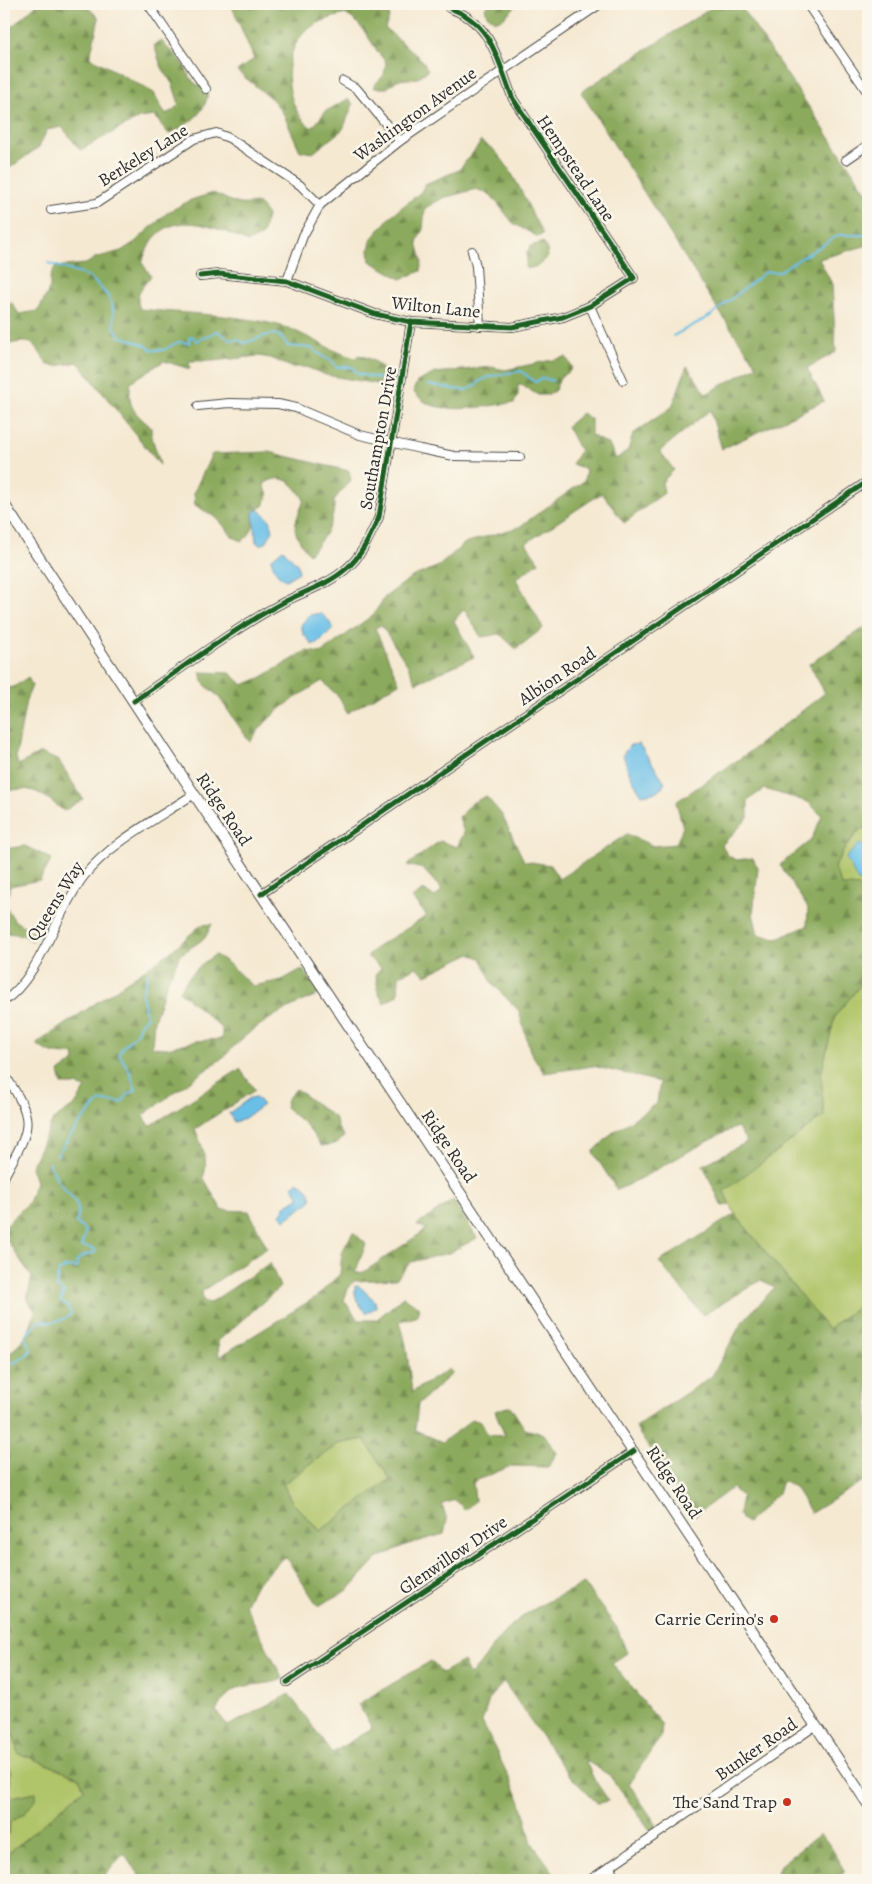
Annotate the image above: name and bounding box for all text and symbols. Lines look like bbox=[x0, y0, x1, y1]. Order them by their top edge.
street label: Washington Avenue bbox=[348, 61, 481, 167]
street label: Hempstead Lane bbox=[531, 110, 621, 226]
street label: Berkeley Lane bbox=[94, 118, 192, 192]
street label: Wilton Lane bbox=[389, 290, 482, 324]
street label: Southampton Drive bbox=[354, 364, 402, 512]
street label: Albion Road bbox=[513, 641, 601, 711]
street label: Ridge Road bbox=[191, 768, 258, 851]
street label: Queens Way bbox=[21, 855, 90, 946]
street label: Ridge Road bbox=[416, 1105, 483, 1188]
street label: Ridge Road bbox=[641, 1441, 708, 1524]
street label: Glenwillow Drive bbox=[394, 1510, 512, 1600]
place label: Carrie Cerino's bbox=[655, 1607, 764, 1631]
marker: Carrie Cerino's bbox=[768, 1613, 780, 1625]
street label: Bunker Road bbox=[710, 1712, 802, 1786]
place label: The Sand Trap bbox=[673, 1790, 777, 1814]
marker: The Sand Trap bbox=[781, 1796, 793, 1808]

